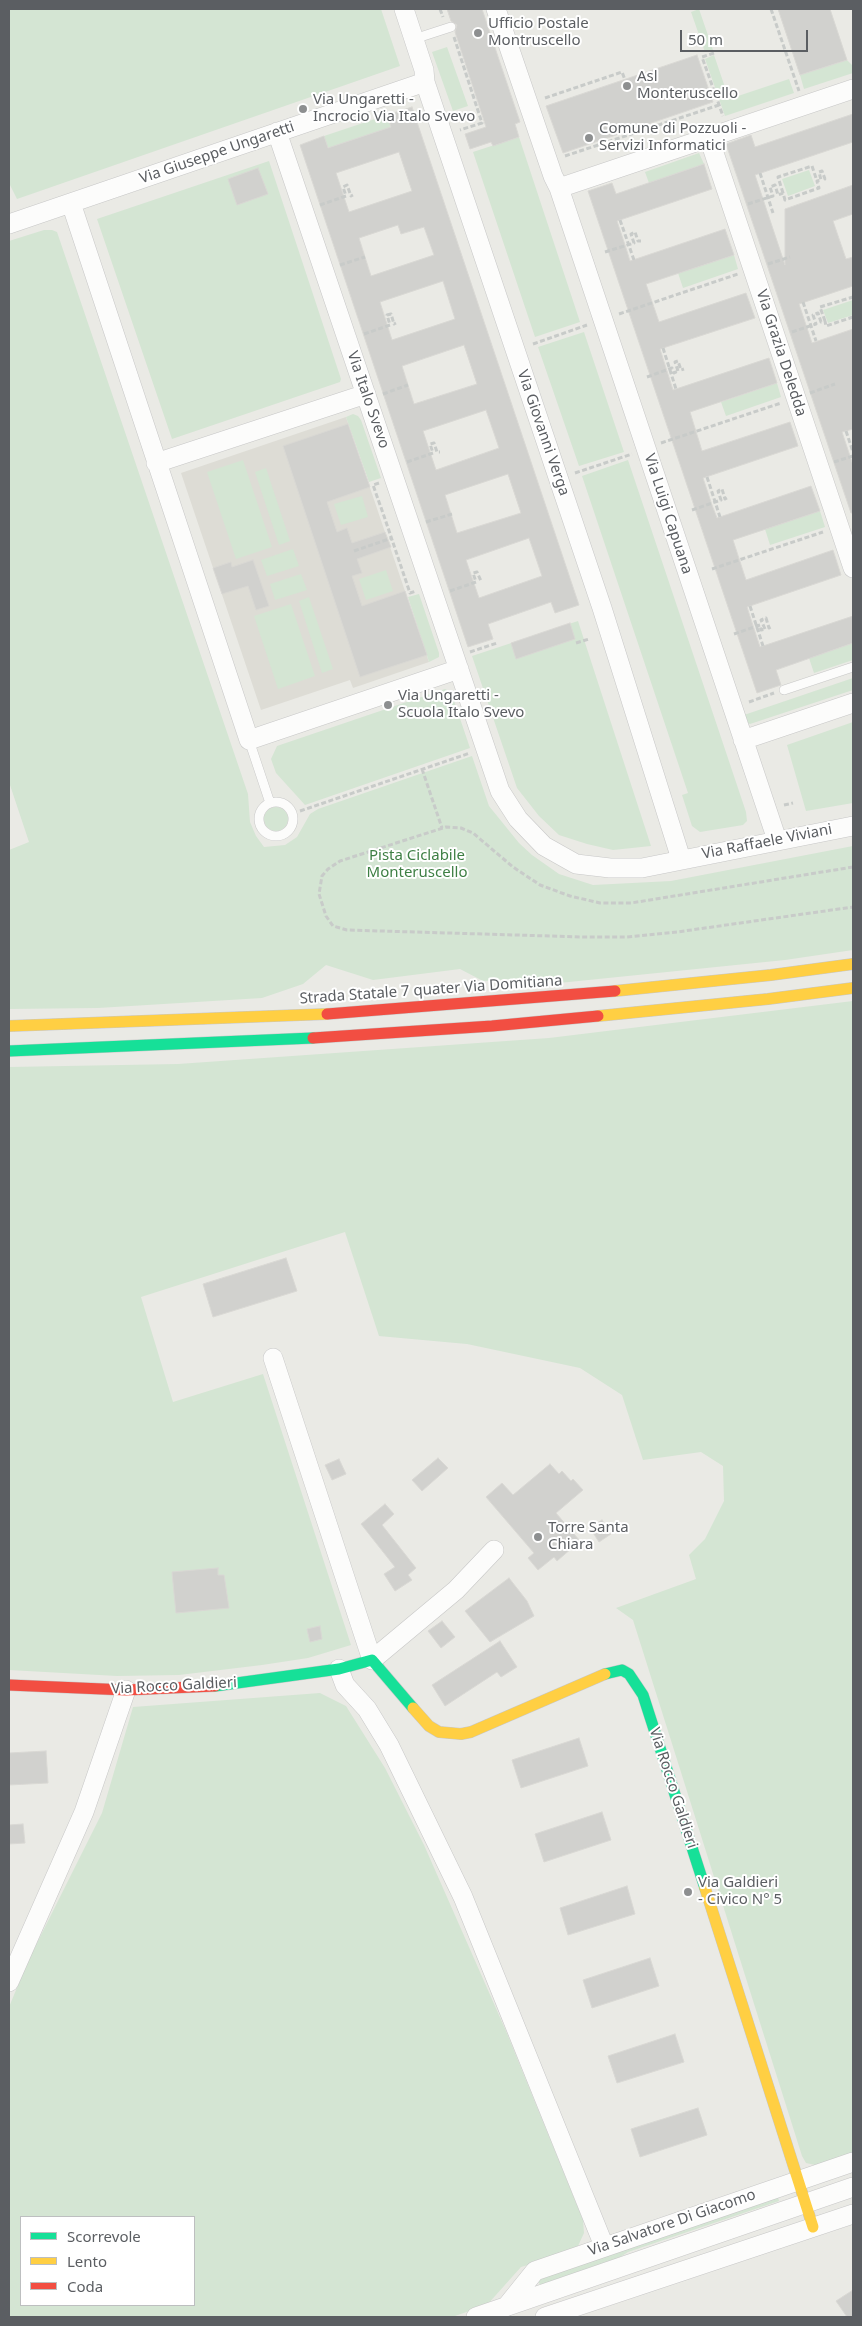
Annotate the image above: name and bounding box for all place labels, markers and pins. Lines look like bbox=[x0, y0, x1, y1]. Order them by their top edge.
place label: Ufficio Postale Montruscello bbox=[488, 15, 589, 50]
marker: Ufficio Postale Montruscello bbox=[472, 27, 484, 39]
place label: Asl Monteruscello bbox=[637, 68, 738, 103]
marker: Asl Monteruscello bbox=[621, 80, 633, 92]
place label: Via Ungaretti - Incrocio Via Italo Svevo bbox=[313, 91, 475, 126]
marker: Via Ungaretti - Incrocio Via Italo Svevo bbox=[297, 103, 309, 115]
place label: Comune di Pozzuoli - Servizi Informatici bbox=[599, 120, 746, 155]
marker: Comune di Pozzuoli - Servizi Informatici bbox=[583, 132, 595, 144]
place label: Via Ungaretti - Scuola Italo Svevo bbox=[398, 687, 524, 722]
marker: Via Ungaretti - Scuola Italo Svevo bbox=[382, 699, 394, 711]
place label: Torre Santa Chiara bbox=[548, 1519, 629, 1554]
marker: Torre Santa Chiara bbox=[532, 1531, 544, 1543]
place label: Via Galdieri - Civico N° 5 bbox=[698, 1874, 782, 1909]
marker: Via Galdieri - Civico N° 5 bbox=[682, 1886, 694, 1898]

